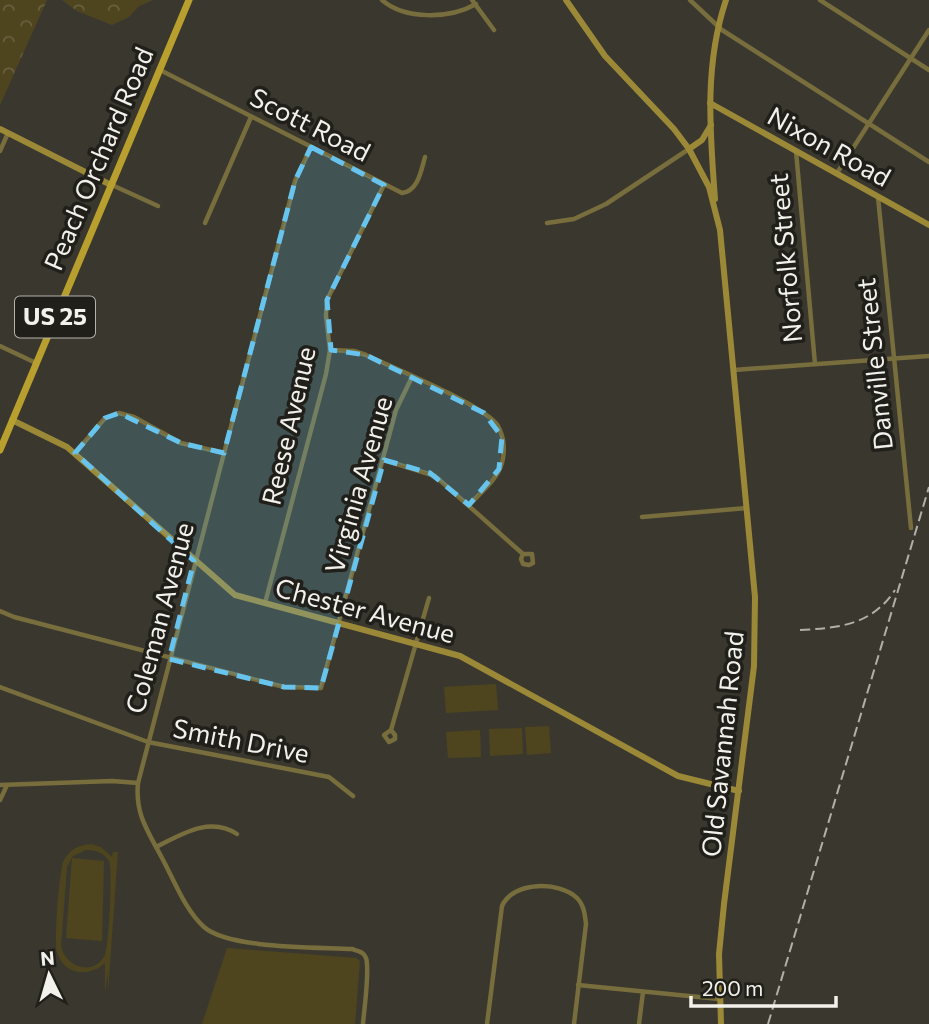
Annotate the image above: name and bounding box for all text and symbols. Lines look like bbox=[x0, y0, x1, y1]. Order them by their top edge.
street label: Peach Orchard Road bbox=[37, 42, 159, 275]
street label: Scott Road bbox=[246, 80, 376, 167]
street label: Nixon Road bbox=[763, 99, 897, 192]
street label: Norfolk Street bbox=[762, 172, 807, 344]
street label: Danville Street bbox=[849, 277, 898, 452]
road number: US 25 bbox=[15, 296, 95, 338]
street label: Reese Avenue bbox=[254, 344, 321, 508]
street label: Virginia Avenue bbox=[318, 393, 398, 577]
street label: Coleman Avenue bbox=[118, 519, 199, 717]
street label: Chester Avenue bbox=[272, 571, 458, 648]
street label: Old Savannah Road bbox=[694, 629, 749, 858]
street label: Smith Drive bbox=[171, 711, 312, 768]
north arrow bbox=[14, 940, 84, 1010]
text: N bbox=[39, 945, 56, 970]
scale bar bbox=[691, 964, 836, 1008]
text: 200 m bbox=[702, 975, 763, 1000]

